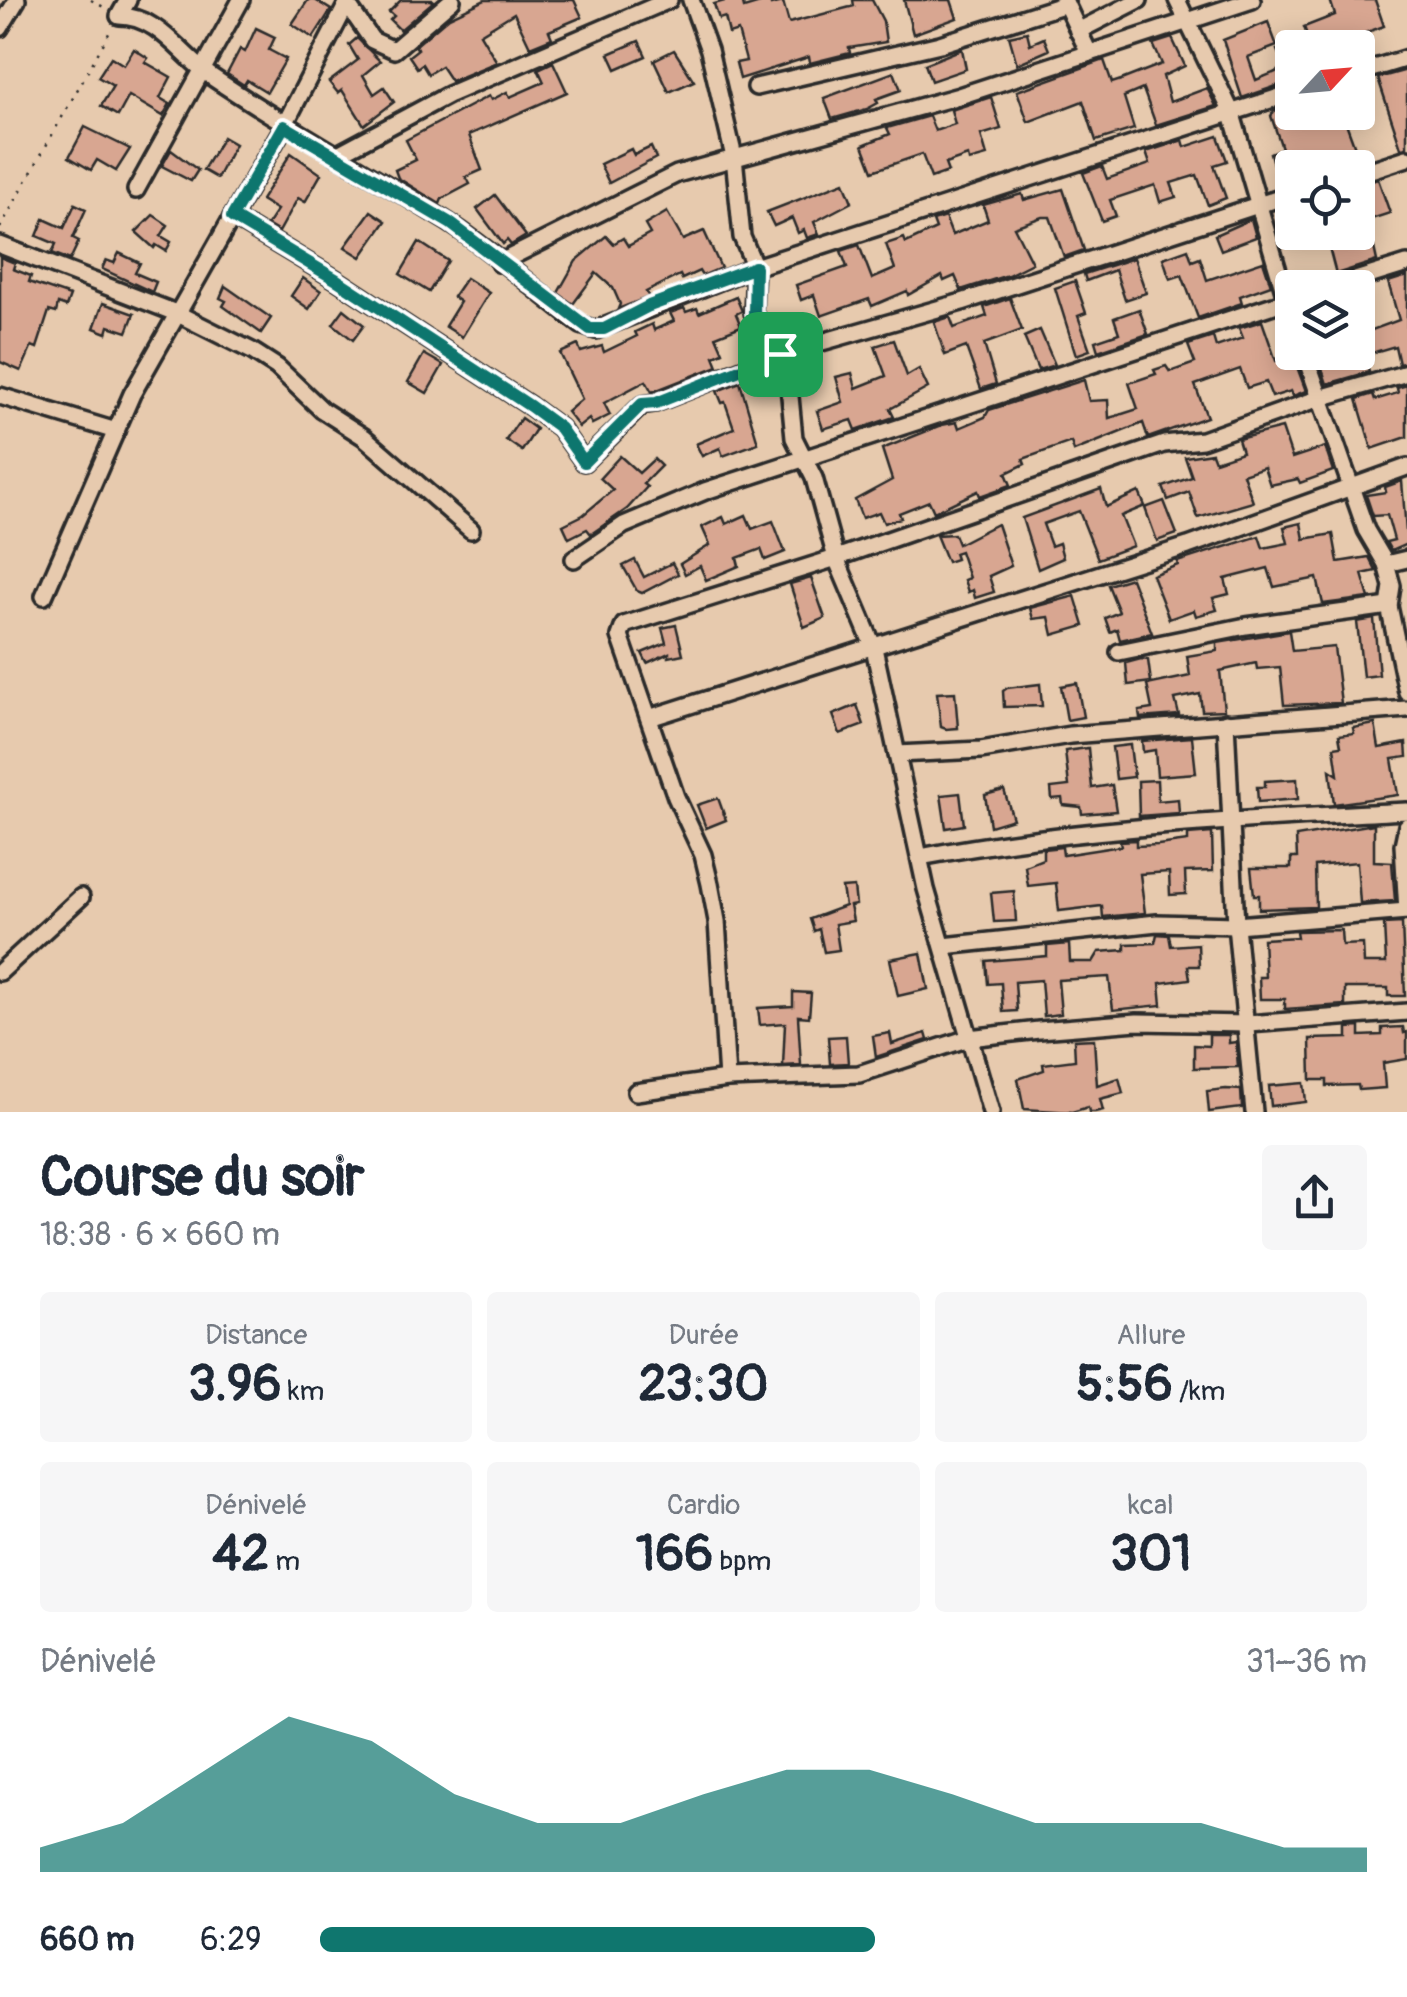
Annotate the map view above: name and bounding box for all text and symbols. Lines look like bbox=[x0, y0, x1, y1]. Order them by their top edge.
north arrow bbox=[1275, 30, 1375, 130]
map controls bbox=[1275, 30, 1375, 370]
button: locate bbox=[1275, 150, 1375, 250]
button: layers bbox=[1275, 270, 1375, 370]
pin bbox=[738, 312, 823, 397]
icon: arrive bbox=[753, 327, 808, 382]
text: Course du soir bbox=[40, 1143, 365, 1212]
button: share bbox=[1262, 1145, 1367, 1250]
text: 18:38 · 6 × 660 m bbox=[40, 1215, 280, 1255]
text: Distance bbox=[205, 1318, 307, 1353]
text: Durée bbox=[669, 1318, 738, 1353]
text: Allure bbox=[1116, 1318, 1185, 1353]
text: 3.96 bbox=[188, 1353, 282, 1416]
text: 23:30 bbox=[639, 1353, 768, 1416]
text: 5:56 bbox=[1076, 1353, 1173, 1416]
text: km bbox=[282, 1374, 324, 1409]
text: /km bbox=[1173, 1374, 1225, 1409]
text: Dénivelé bbox=[205, 1488, 307, 1523]
text: Cardio bbox=[667, 1488, 740, 1523]
text: kcal bbox=[1128, 1488, 1174, 1523]
text: 42 bbox=[212, 1523, 269, 1586]
text: 166 bbox=[636, 1523, 713, 1586]
text: 301 bbox=[1110, 1523, 1192, 1586]
text: m bbox=[269, 1544, 300, 1579]
text: bpm bbox=[713, 1544, 771, 1579]
text: Dénivelé bbox=[40, 1642, 157, 1682]
text: 31–36 m bbox=[1246, 1642, 1367, 1682]
text: 660 m bbox=[40, 1920, 134, 1960]
text: 6:29 bbox=[200, 1920, 262, 1960]

